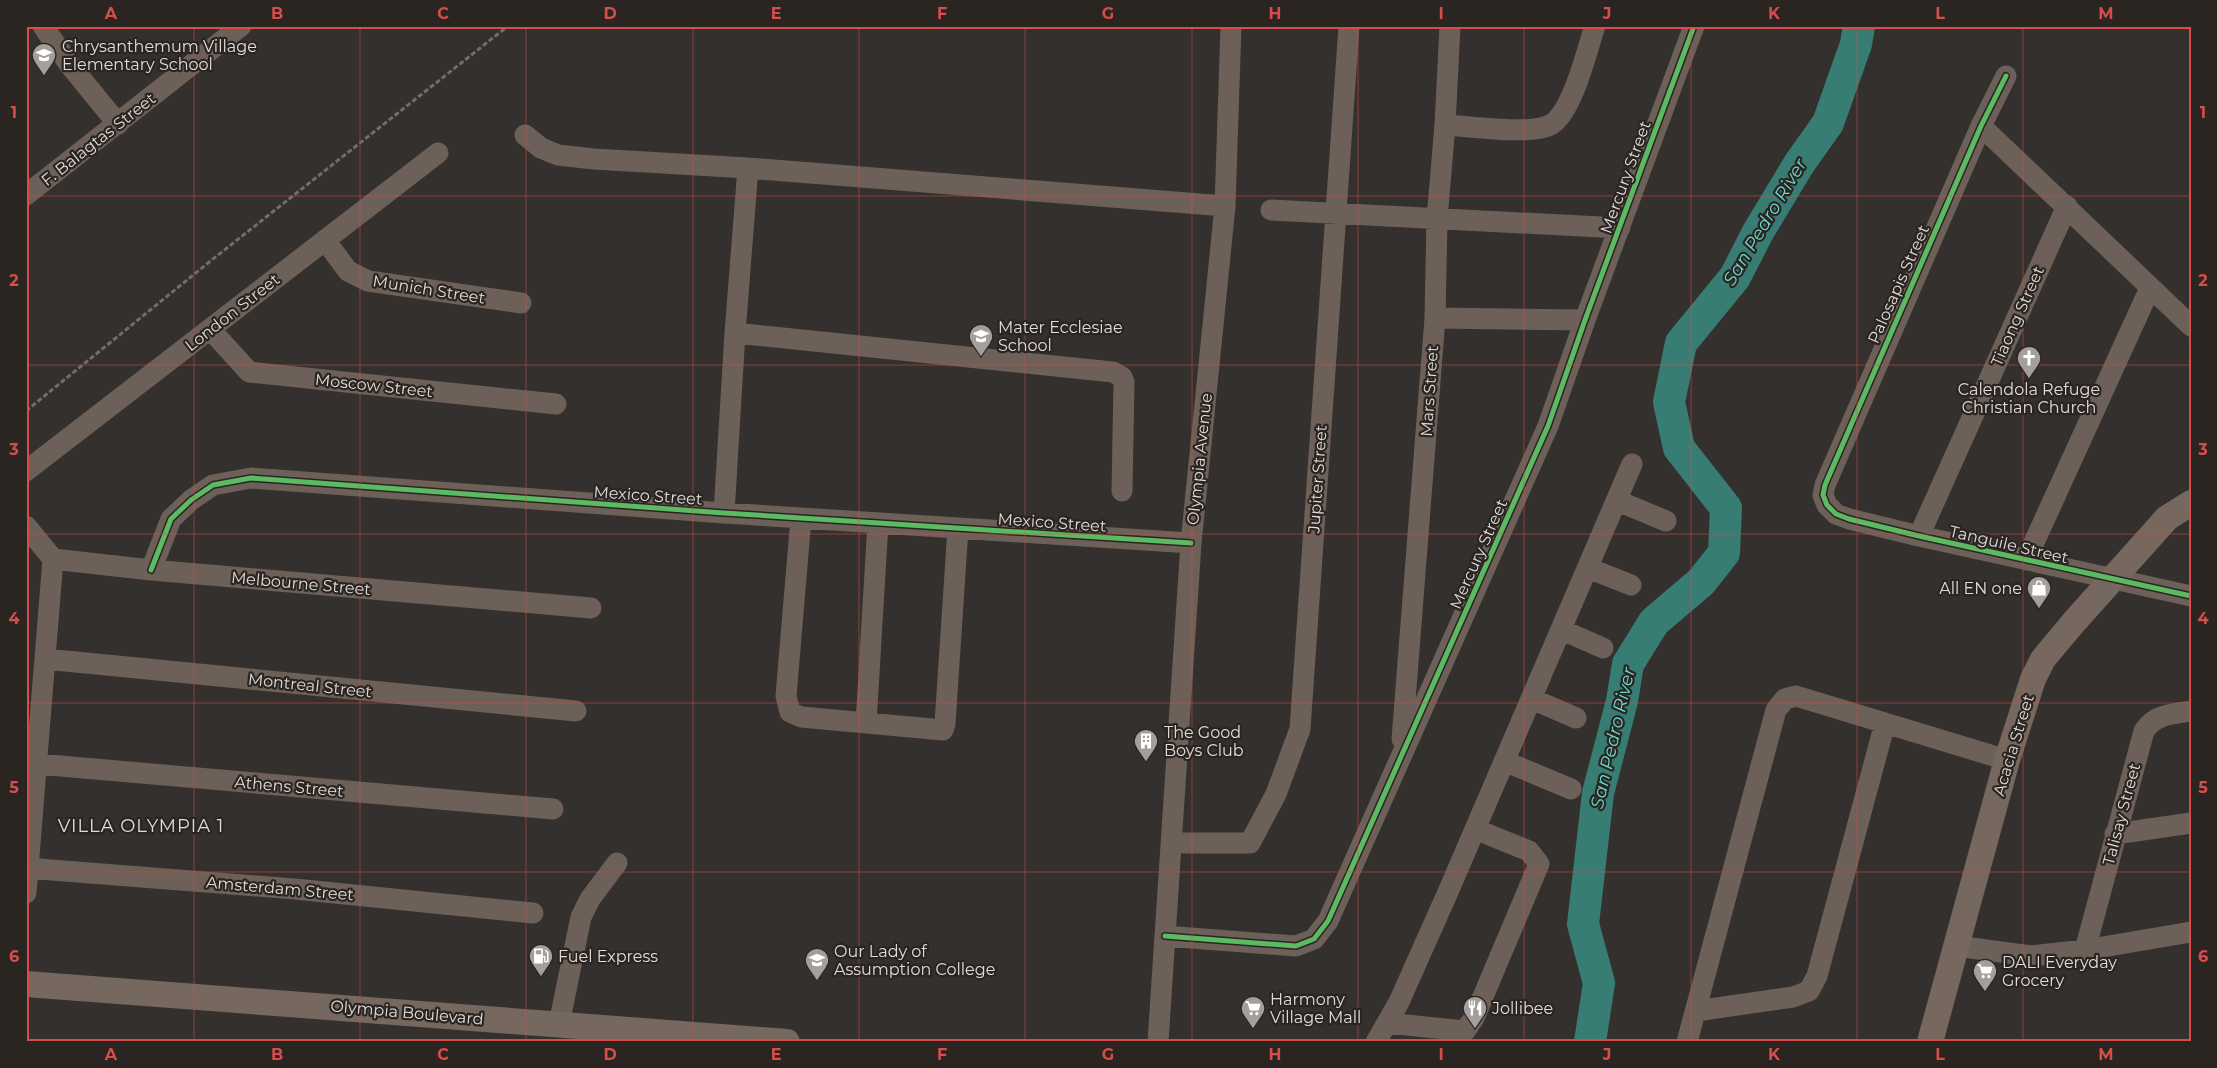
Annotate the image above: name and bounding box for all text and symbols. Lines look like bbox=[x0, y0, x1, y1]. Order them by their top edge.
text: A bbox=[104, 4, 118, 23]
text: B bbox=[271, 4, 283, 23]
text: C bbox=[437, 4, 449, 23]
text: D bbox=[603, 4, 617, 23]
text: E bbox=[771, 4, 781, 23]
text: F bbox=[937, 4, 947, 23]
text: G bbox=[1102, 4, 1114, 23]
text: H bbox=[1269, 4, 1281, 23]
text: I bbox=[1438, 4, 1444, 23]
text: J bbox=[1602, 4, 1611, 23]
text: K bbox=[1768, 4, 1781, 23]
text: L bbox=[1935, 4, 1945, 23]
text: M bbox=[2098, 4, 2114, 23]
place label: Chrysanthemum Village Elementary School bbox=[62, 37, 257, 74]
school or university icon: Chrysanthemum Village Elementary School bbox=[31, 42, 57, 76]
street label: F. Balagtas Street bbox=[37, 89, 160, 190]
text: 1 bbox=[11, 103, 17, 122]
text: 1 bbox=[2200, 103, 2206, 122]
street label: Mercury Street bbox=[1596, 118, 1655, 236]
water label: San Pedro River bbox=[1718, 154, 1812, 290]
street label: Palosapis Street bbox=[1864, 222, 1933, 346]
street label: Tiaong Street bbox=[1987, 263, 2048, 369]
street label: London Street bbox=[181, 269, 284, 355]
text: 2 bbox=[9, 271, 19, 290]
street label: Munich Street bbox=[371, 271, 487, 308]
text: 2 bbox=[2198, 271, 2208, 290]
place label: Mater Ecclesiae School bbox=[998, 318, 1123, 355]
school or university icon: Mater Ecclesiae School bbox=[968, 323, 994, 357]
street label: Mars Street bbox=[1417, 344, 1442, 437]
church icon: Calendola Refuge Christian Church bbox=[2016, 345, 2042, 379]
street label: Moscow Street bbox=[314, 370, 434, 401]
place label: Calendola Refuge Christian Church bbox=[1958, 380, 2100, 417]
street label: Olympia Avenue bbox=[1183, 392, 1216, 526]
street label: Jupiter Street bbox=[1304, 424, 1331, 535]
text: 3 bbox=[8, 440, 19, 459]
text: 3 bbox=[2197, 440, 2208, 459]
street label: Mexico Street bbox=[593, 482, 704, 509]
street label: Mercury Street bbox=[1446, 496, 1511, 612]
street label: Mexico Street bbox=[997, 509, 1108, 536]
street label: Tanguile Street bbox=[1948, 522, 2071, 568]
street label: Melbourne Street bbox=[230, 568, 372, 599]
shop icon: All EN one bbox=[2026, 575, 2052, 609]
place label: All EN one bbox=[1939, 579, 2022, 598]
text: 4 bbox=[8, 609, 20, 628]
text: 4 bbox=[2197, 609, 2209, 628]
water label: San Pedro River bbox=[1586, 664, 1640, 811]
street label: Montreal Street bbox=[247, 670, 373, 702]
street label: Acacia Street bbox=[1989, 692, 2038, 798]
place label: The Good Boys Club bbox=[1164, 723, 1244, 760]
building icon: The Good Boys Club bbox=[1133, 728, 1159, 762]
street label: Talisay Street bbox=[2099, 761, 2144, 867]
street label: Athens Street bbox=[234, 772, 345, 801]
text: 5 bbox=[9, 778, 19, 797]
text: 5 bbox=[2198, 778, 2208, 797]
district label: VILLA OLYMPIA 1 bbox=[58, 815, 224, 837]
street label: Amsterdam Street bbox=[205, 873, 355, 904]
place label: Our Lady of Assumption College bbox=[834, 942, 995, 979]
fuel station icon: Fuel Express bbox=[528, 943, 554, 977]
text: 6 bbox=[9, 947, 19, 966]
place label: Fuel Express bbox=[558, 947, 658, 966]
school or university icon: Our Lady of Assumption College bbox=[804, 947, 830, 981]
text: 6 bbox=[2198, 947, 2208, 966]
place label: DALI Everyday Grocery bbox=[2002, 953, 2117, 990]
supermarket icon: DALI Everyday Grocery bbox=[1972, 958, 1998, 992]
place label: Harmony Village Mall bbox=[1270, 990, 1361, 1027]
supermarket icon: Harmony Village Mall bbox=[1240, 995, 1266, 1029]
restaurant icon: Jollibee bbox=[1462, 995, 1488, 1029]
street label: Olympia Boulevard bbox=[330, 996, 484, 1029]
place label: Jollibee bbox=[1491, 999, 1553, 1018]
text: A bbox=[104, 1045, 118, 1064]
text: B bbox=[271, 1045, 283, 1064]
text: C bbox=[437, 1045, 449, 1064]
text: D bbox=[603, 1045, 617, 1064]
text: E bbox=[771, 1045, 781, 1064]
text: F bbox=[937, 1045, 947, 1064]
text: G bbox=[1102, 1045, 1114, 1064]
text: H bbox=[1269, 1045, 1281, 1064]
text: I bbox=[1438, 1045, 1444, 1064]
text: J bbox=[1602, 1045, 1611, 1064]
text: K bbox=[1768, 1045, 1781, 1064]
text: L bbox=[1935, 1045, 1945, 1064]
text: M bbox=[2098, 1045, 2114, 1064]

